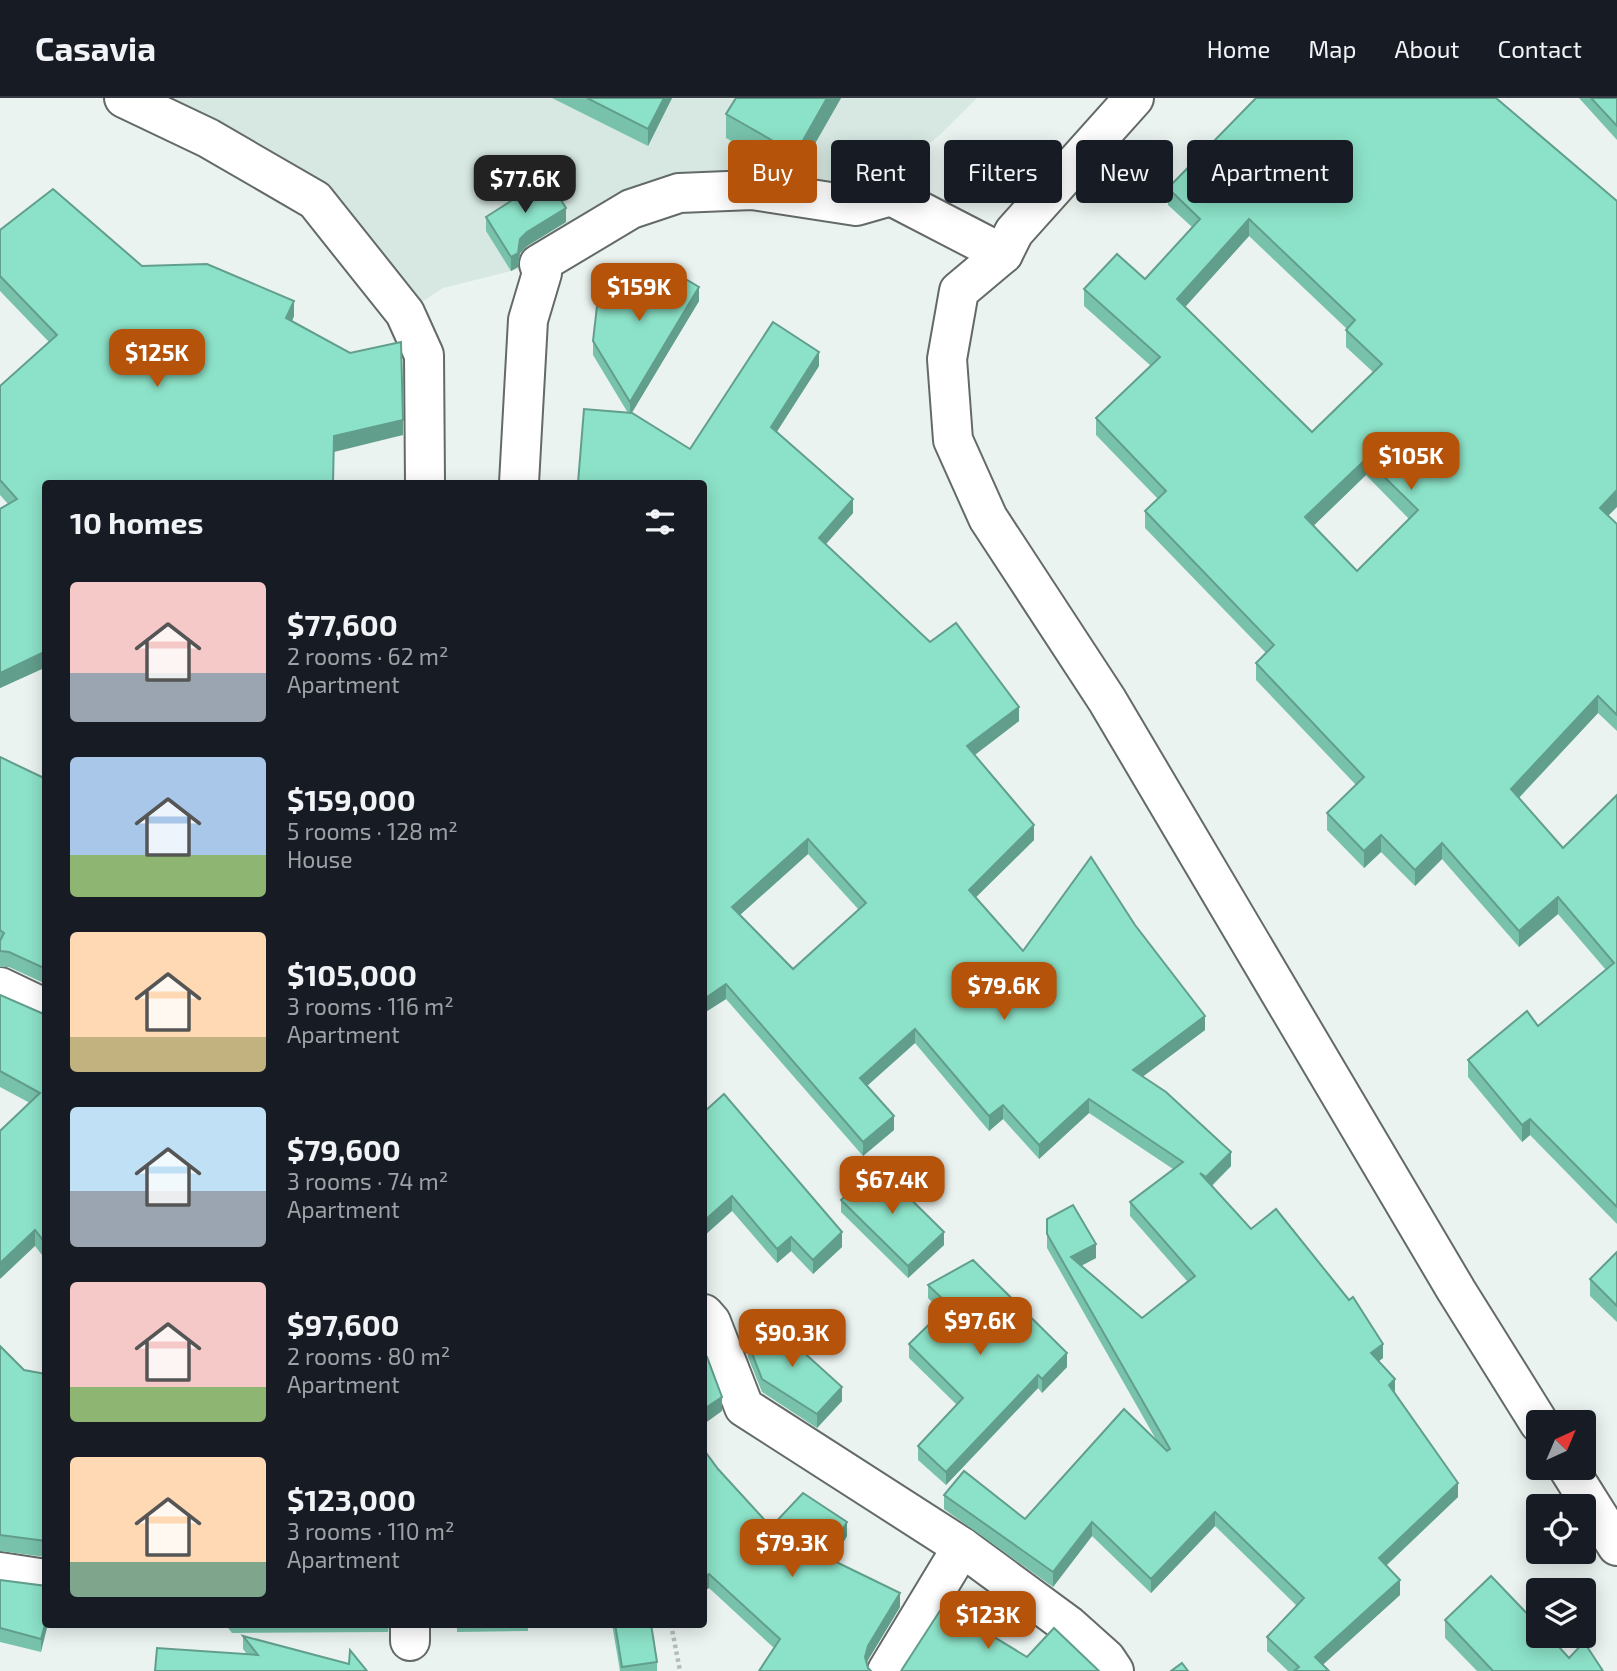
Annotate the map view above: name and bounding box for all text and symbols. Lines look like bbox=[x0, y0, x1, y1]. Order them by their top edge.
text: Casavia bbox=[35, 28, 156, 68]
text: Home bbox=[1207, 34, 1270, 63]
text: Map bbox=[1308, 34, 1356, 63]
text: About bbox=[1394, 34, 1460, 63]
text: Contact bbox=[1498, 34, 1582, 63]
chip: Buy bbox=[728, 140, 817, 203]
chip: Rent bbox=[831, 140, 930, 203]
chip: Filters bbox=[944, 140, 1062, 203]
chip: New bbox=[1076, 140, 1173, 203]
chip: Apartment bbox=[1187, 140, 1353, 203]
pin: $77.6K bbox=[468, 156, 582, 215]
text: $77.6K bbox=[490, 164, 560, 192]
pin: $159K bbox=[590, 264, 688, 323]
text: $159K bbox=[607, 272, 671, 300]
pin: $125K bbox=[108, 330, 206, 389]
text: $125K bbox=[125, 338, 189, 366]
pin: $105K bbox=[1362, 432, 1460, 492]
text: $105K bbox=[1378, 441, 1444, 469]
icon: filters bbox=[641, 503, 679, 541]
text: 10 homes bbox=[70, 504, 203, 540]
text: $77,600 bbox=[287, 606, 398, 642]
icon: home bbox=[126, 610, 210, 694]
text: 2 rooms · 62 m² bbox=[287, 642, 449, 670]
text: Apartment bbox=[287, 670, 400, 698]
text: $159,000 bbox=[287, 781, 416, 817]
icon: home bbox=[126, 785, 210, 869]
text: 5 rooms · 128 m² bbox=[287, 817, 458, 845]
text: House bbox=[287, 845, 353, 873]
text: $105,000 bbox=[287, 956, 417, 992]
icon: home bbox=[126, 960, 210, 1044]
pin: $79.6K bbox=[947, 962, 1061, 1022]
text: $79.6K bbox=[968, 971, 1040, 999]
text: 3 rooms · 116 m² bbox=[287, 992, 454, 1020]
text: Apartment bbox=[287, 1020, 400, 1048]
text: $79,600 bbox=[287, 1131, 401, 1167]
icon: home bbox=[126, 1135, 210, 1219]
pin: $67.4K bbox=[835, 1156, 949, 1216]
text: $67.4K bbox=[856, 1165, 928, 1193]
text: 3 rooms · 74 m² bbox=[287, 1167, 448, 1195]
text: Apartment bbox=[287, 1195, 400, 1223]
pin: $97.6K bbox=[923, 1298, 1037, 1357]
text: $97,600 bbox=[287, 1306, 400, 1342]
text: $97.6K bbox=[944, 1306, 1016, 1334]
icon: home bbox=[126, 1310, 210, 1394]
pin: $90.3K bbox=[735, 1310, 849, 1369]
text: $90.3K bbox=[755, 1318, 829, 1346]
text: 2 rooms · 80 m² bbox=[287, 1342, 450, 1370]
text: Apartment bbox=[287, 1370, 400, 1398]
north arrow bbox=[1526, 1410, 1596, 1480]
map controls bbox=[1526, 1410, 1596, 1648]
text: $123,000 bbox=[287, 1481, 416, 1517]
icon: home bbox=[126, 1485, 210, 1569]
button: locate bbox=[1526, 1494, 1596, 1564]
text: 3 rooms · 110 m² bbox=[287, 1517, 454, 1545]
pin: $79.3K bbox=[735, 1520, 849, 1579]
text: $79.3K bbox=[756, 1528, 828, 1556]
text: Apartment bbox=[287, 1545, 400, 1573]
button: layers bbox=[1526, 1578, 1596, 1648]
pin: $123K bbox=[939, 1592, 1037, 1651]
text: $123K bbox=[956, 1600, 1020, 1628]

